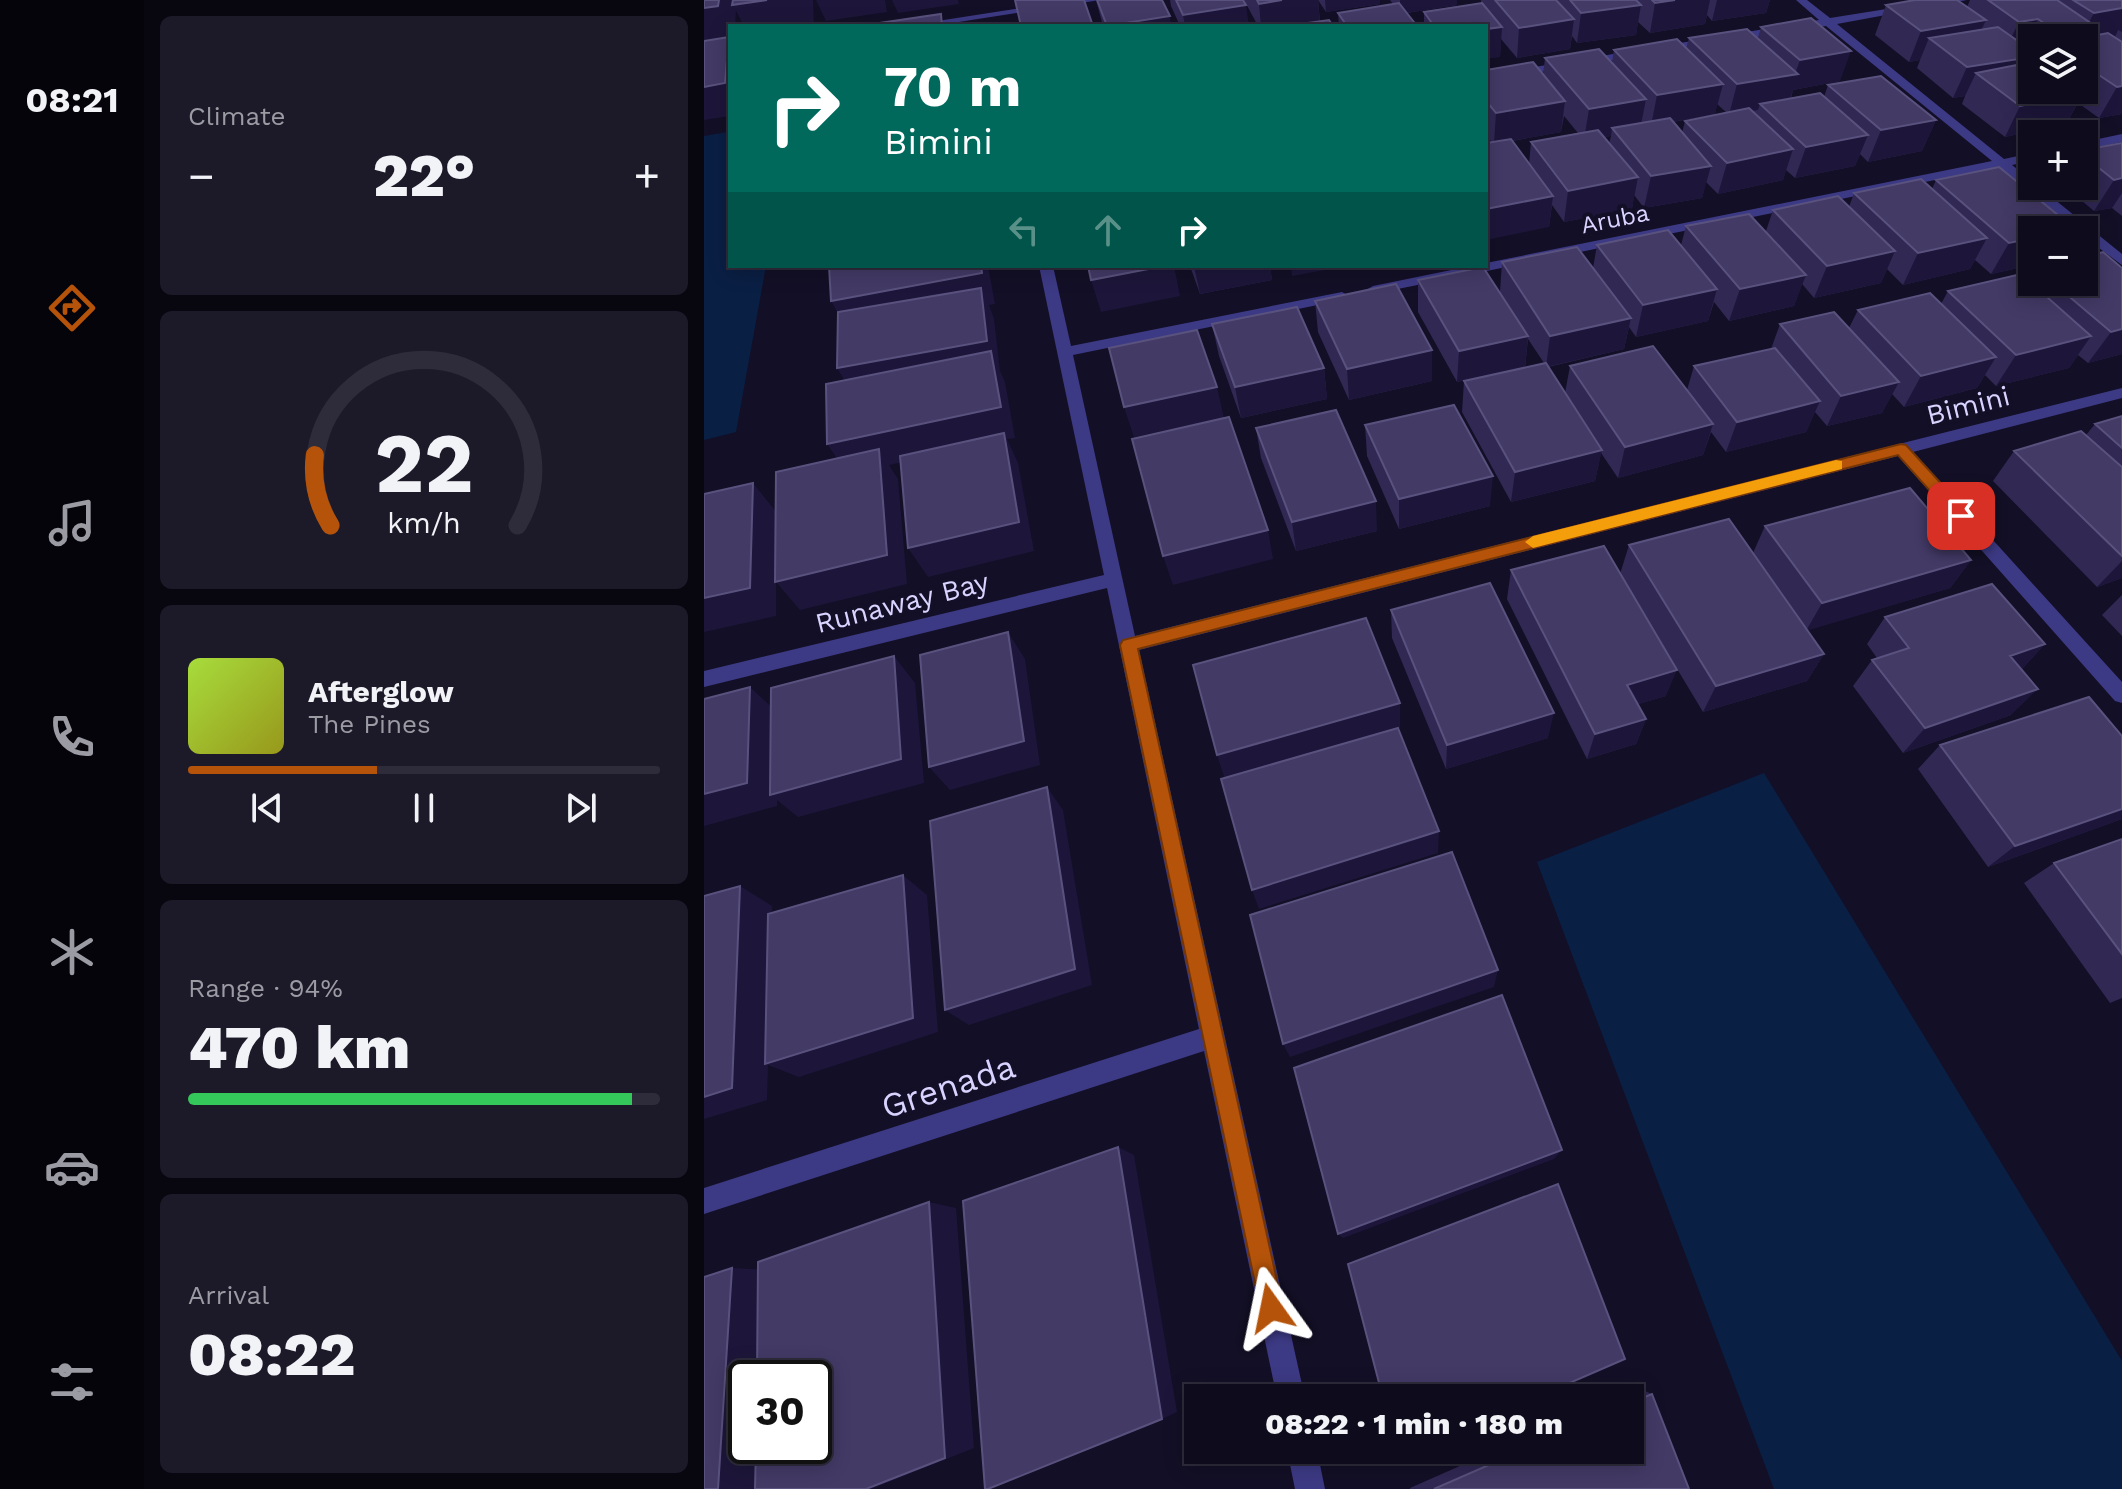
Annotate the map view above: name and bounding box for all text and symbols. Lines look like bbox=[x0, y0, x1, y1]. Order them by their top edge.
map controls bbox=[2018, 24, 2098, 296]
button: layers bbox=[2018, 24, 2098, 104]
text: 70 m bbox=[884, 54, 1021, 120]
icon: right bbox=[752, 56, 856, 160]
text: 08:21 bbox=[25, 79, 119, 121]
text: Climate bbox=[188, 101, 286, 131]
button: + bbox=[2018, 120, 2098, 200]
text: Bimini bbox=[884, 121, 993, 163]
text: 22° bbox=[373, 140, 475, 211]
text: − bbox=[188, 150, 215, 202]
text: + bbox=[633, 150, 660, 202]
street label: Aruba bbox=[1578, 199, 1652, 239]
icon: left bbox=[1002, 208, 1046, 252]
icon: ahead bbox=[1086, 208, 1130, 252]
icon: right bbox=[1170, 208, 1214, 252]
button: − bbox=[2018, 216, 2098, 296]
icon: directions bbox=[44, 280, 100, 336]
street label: Bimini bbox=[1923, 379, 2013, 432]
text: 22 bbox=[374, 414, 474, 511]
pin bbox=[1927, 482, 1995, 550]
icon: arrive bbox=[1939, 494, 1983, 538]
icon: music bbox=[44, 495, 100, 551]
text: km/h bbox=[387, 506, 461, 540]
street label: Runaway Bay bbox=[812, 565, 993, 640]
text: Afterglow bbox=[308, 674, 454, 709]
icon: phone bbox=[44, 709, 100, 765]
text: The Pines bbox=[308, 709, 431, 739]
icon: previous bbox=[245, 786, 289, 830]
icon: pause bbox=[402, 786, 446, 830]
icon: next bbox=[559, 786, 603, 830]
icon: climate bbox=[44, 924, 100, 980]
text: Range · 94% bbox=[188, 973, 343, 1003]
text: 470 km bbox=[188, 1012, 410, 1083]
street label: Grenada bbox=[876, 1046, 1020, 1126]
icon: car bbox=[44, 1139, 100, 1195]
position arrow bbox=[1229, 1266, 1313, 1350]
text: Arrival bbox=[188, 1280, 269, 1310]
text: 08:22 bbox=[188, 1319, 355, 1390]
icon: filters bbox=[44, 1354, 100, 1410]
speed limit sign: 30 bbox=[728, 1360, 832, 1464]
text: 08:22 · 1 min · 180 m bbox=[1265, 1406, 1563, 1441]

